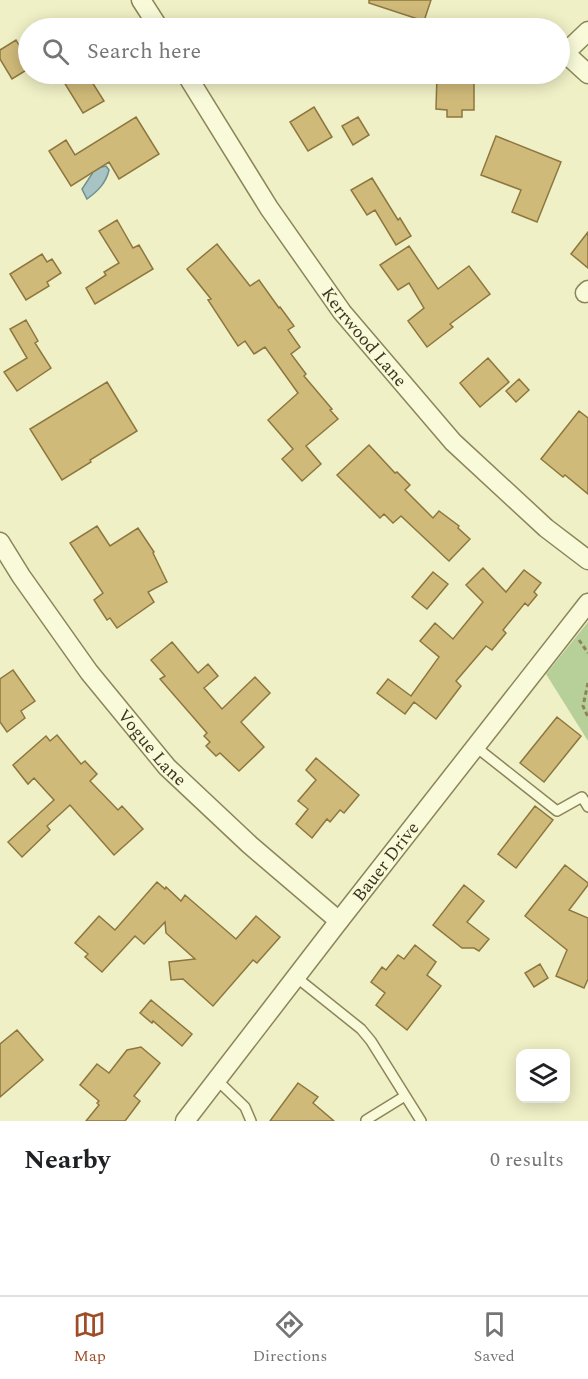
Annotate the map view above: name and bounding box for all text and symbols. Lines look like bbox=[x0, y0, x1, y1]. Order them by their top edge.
search box bbox=[18, 18, 570, 84]
icon: search bbox=[39, 35, 72, 68]
text: Search here bbox=[87, 35, 201, 68]
street label: Kerrwood Lane bbox=[315, 281, 414, 393]
street label: Vogue Lane bbox=[111, 703, 193, 792]
street label: Bauer Drive bbox=[346, 816, 426, 907]
map controls bbox=[516, 1049, 570, 1103]
button: layers bbox=[516, 1049, 570, 1103]
text: Nearby bbox=[24, 1140, 110, 1180]
text: 0 results bbox=[490, 1145, 564, 1175]
tab: Map bbox=[73, 1308, 106, 1368]
tab: Directions bbox=[253, 1308, 327, 1368]
tab: Saved bbox=[474, 1308, 515, 1368]

